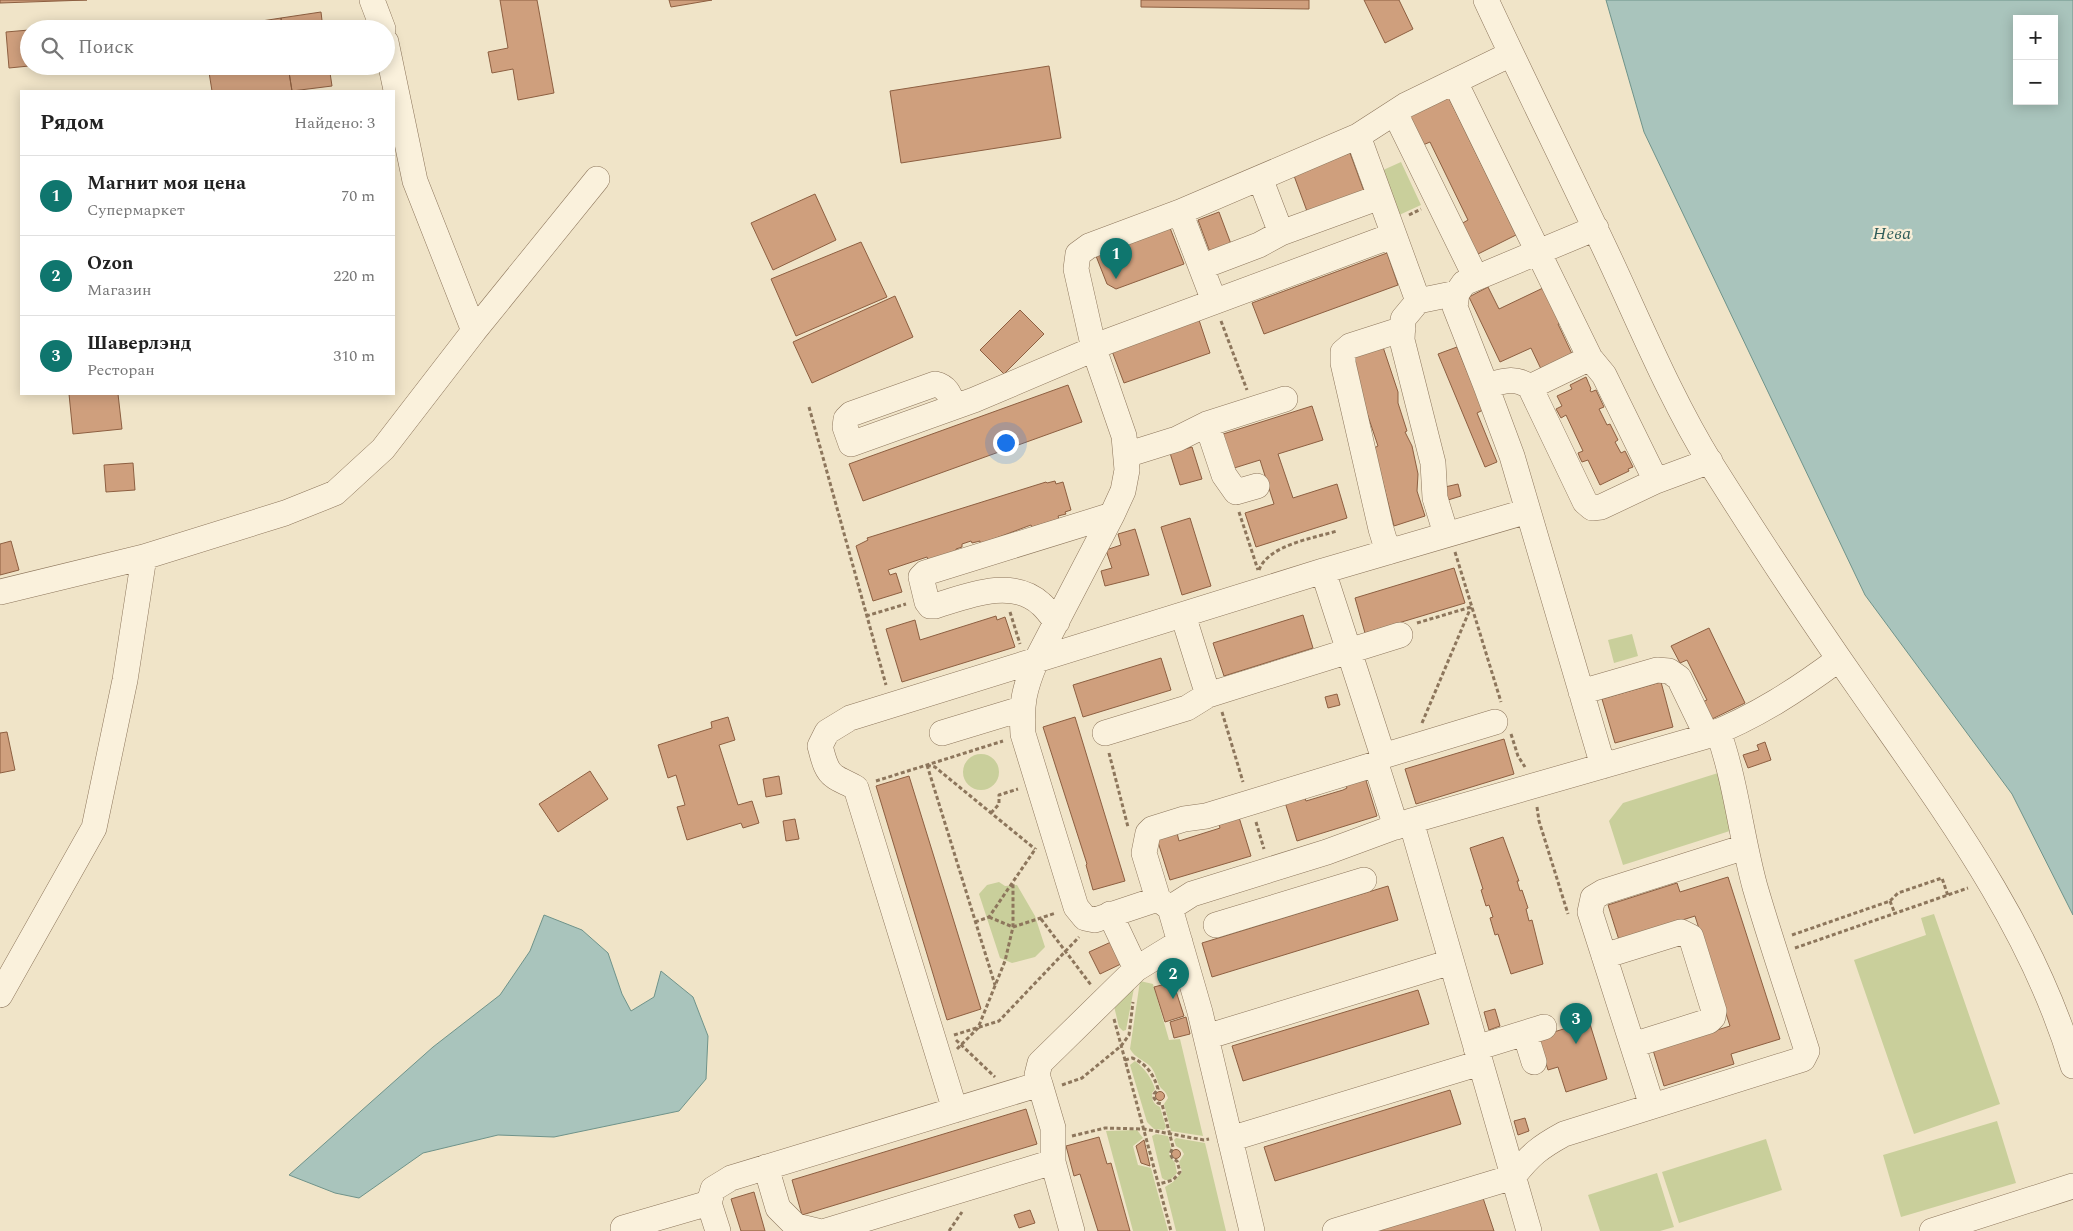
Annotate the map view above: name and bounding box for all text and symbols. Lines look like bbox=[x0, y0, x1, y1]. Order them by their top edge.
map controls bbox=[2013, 15, 2058, 105]
button: + bbox=[2013, 15, 2058, 60]
search box bbox=[20, 20, 395, 75]
text: Поиск bbox=[78, 33, 134, 62]
icon: search bbox=[38, 34, 66, 62]
button: − bbox=[2013, 60, 2058, 105]
text: Рядом bbox=[40, 107, 104, 139]
text: Найдено: 3 bbox=[294, 111, 375, 135]
text: Магнит моя цена bbox=[87, 169, 246, 198]
text: 1 bbox=[52, 184, 60, 208]
text: 70 m bbox=[341, 184, 375, 208]
text: Супермаркет bbox=[87, 198, 185, 222]
water label: Нева bbox=[1873, 220, 1911, 247]
pin: 1 bbox=[1100, 238, 1132, 279]
text: Ozon bbox=[87, 249, 134, 278]
text: 2 bbox=[52, 264, 60, 288]
text: 220 m bbox=[333, 264, 375, 288]
text: Магазин bbox=[87, 278, 151, 302]
text: Шаверлэнд bbox=[87, 329, 191, 358]
text: 3 bbox=[52, 344, 60, 368]
text: 310 m bbox=[333, 344, 375, 368]
text: Ресторан bbox=[87, 358, 155, 382]
your location bbox=[993, 430, 1019, 456]
pin: 2 bbox=[1157, 958, 1189, 999]
pin: 3 bbox=[1560, 1003, 1592, 1044]

